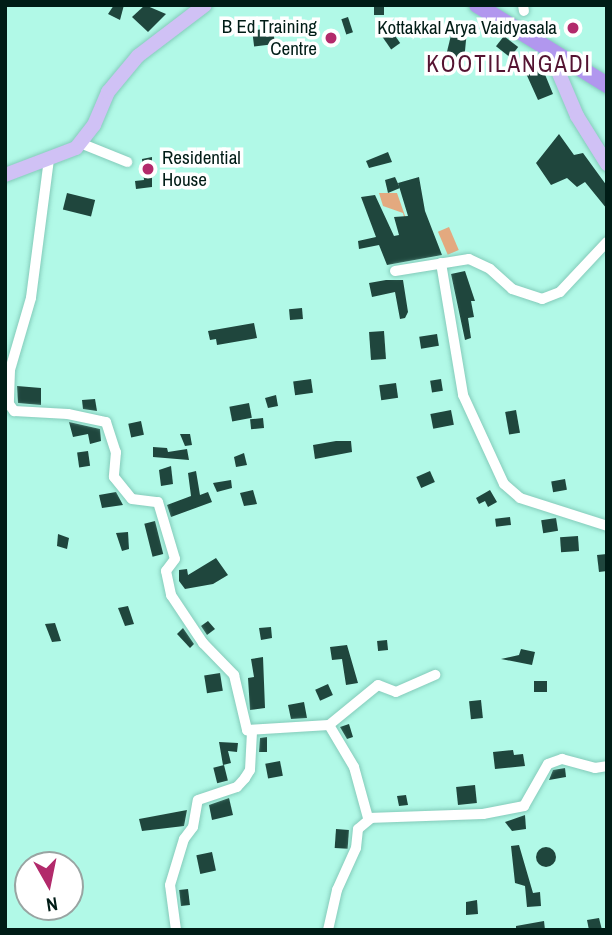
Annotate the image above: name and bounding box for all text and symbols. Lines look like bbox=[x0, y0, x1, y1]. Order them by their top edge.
place label: B Ed Training Centre bbox=[221, 16, 317, 60]
place label: Kottakkal Arya Vaidyasala bbox=[376, 17, 557, 39]
marker: Kottakkal Arya Vaidyasala bbox=[563, 18, 583, 38]
marker: B Ed Training Centre bbox=[323, 30, 339, 46]
district label: KOOTILANGADI bbox=[428, 50, 590, 78]
place label: Residential House bbox=[162, 147, 241, 191]
marker: Residential House bbox=[140, 161, 156, 177]
north arrow bbox=[14, 851, 84, 921]
text: N bbox=[44, 891, 60, 918]

